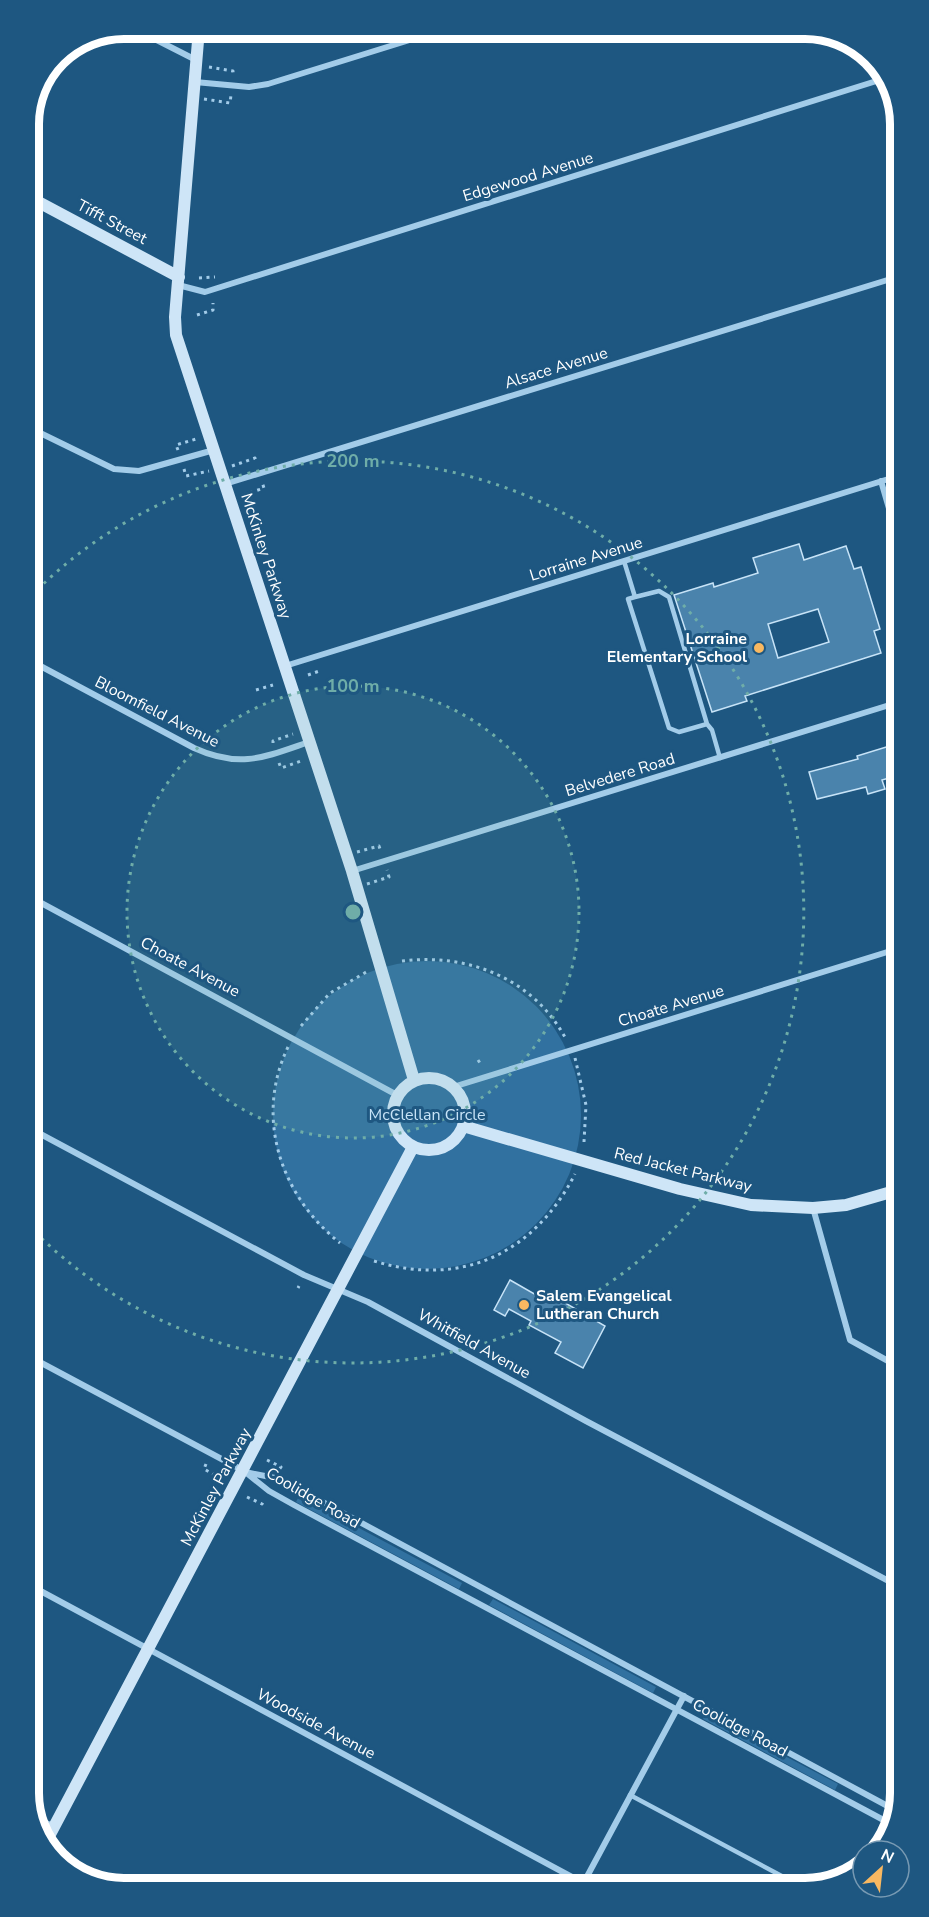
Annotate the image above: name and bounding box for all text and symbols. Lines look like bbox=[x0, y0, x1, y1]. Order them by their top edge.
street label: Edgewood Avenue bbox=[460, 147, 596, 207]
street label: Tifft Street bbox=[73, 194, 151, 250]
street label: Alsace Avenue bbox=[502, 342, 610, 394]
text: 200 m bbox=[326, 449, 380, 473]
street label: McKinley Parkway bbox=[235, 490, 297, 622]
street label: Lorraine Avenue bbox=[527, 531, 645, 587]
place label: Lorraine Elementary School bbox=[607, 628, 747, 668]
marker: Lorraine Elementary School bbox=[752, 641, 766, 655]
street label: Bloomfield Avenue bbox=[91, 671, 223, 753]
text: 100 m bbox=[326, 674, 380, 698]
street label: Belvedere Road bbox=[562, 748, 678, 802]
centre of rings bbox=[343, 902, 363, 922]
street label: Choate Avenue bbox=[136, 932, 244, 1002]
street label: Choate Avenue bbox=[615, 979, 727, 1033]
park label: McClellan Circle bbox=[369, 1104, 485, 1126]
street label: Red Jacket Parkway bbox=[612, 1142, 755, 1198]
place label: Salem Evangelical Lutheran Church bbox=[536, 1285, 672, 1325]
marker: Salem Evangelical Lutheran Church bbox=[517, 1298, 531, 1312]
street label: Whitfield Avenue bbox=[414, 1304, 534, 1384]
street label: McKinley Parkway bbox=[176, 1423, 257, 1550]
street label: Coolidge Road bbox=[262, 1462, 364, 1534]
street label: Woodside Avenue bbox=[253, 1683, 379, 1765]
street label: Coolidge Road bbox=[688, 1694, 792, 1762]
north arrow bbox=[851, 1839, 911, 1899]
text: N bbox=[877, 1844, 898, 1869]

